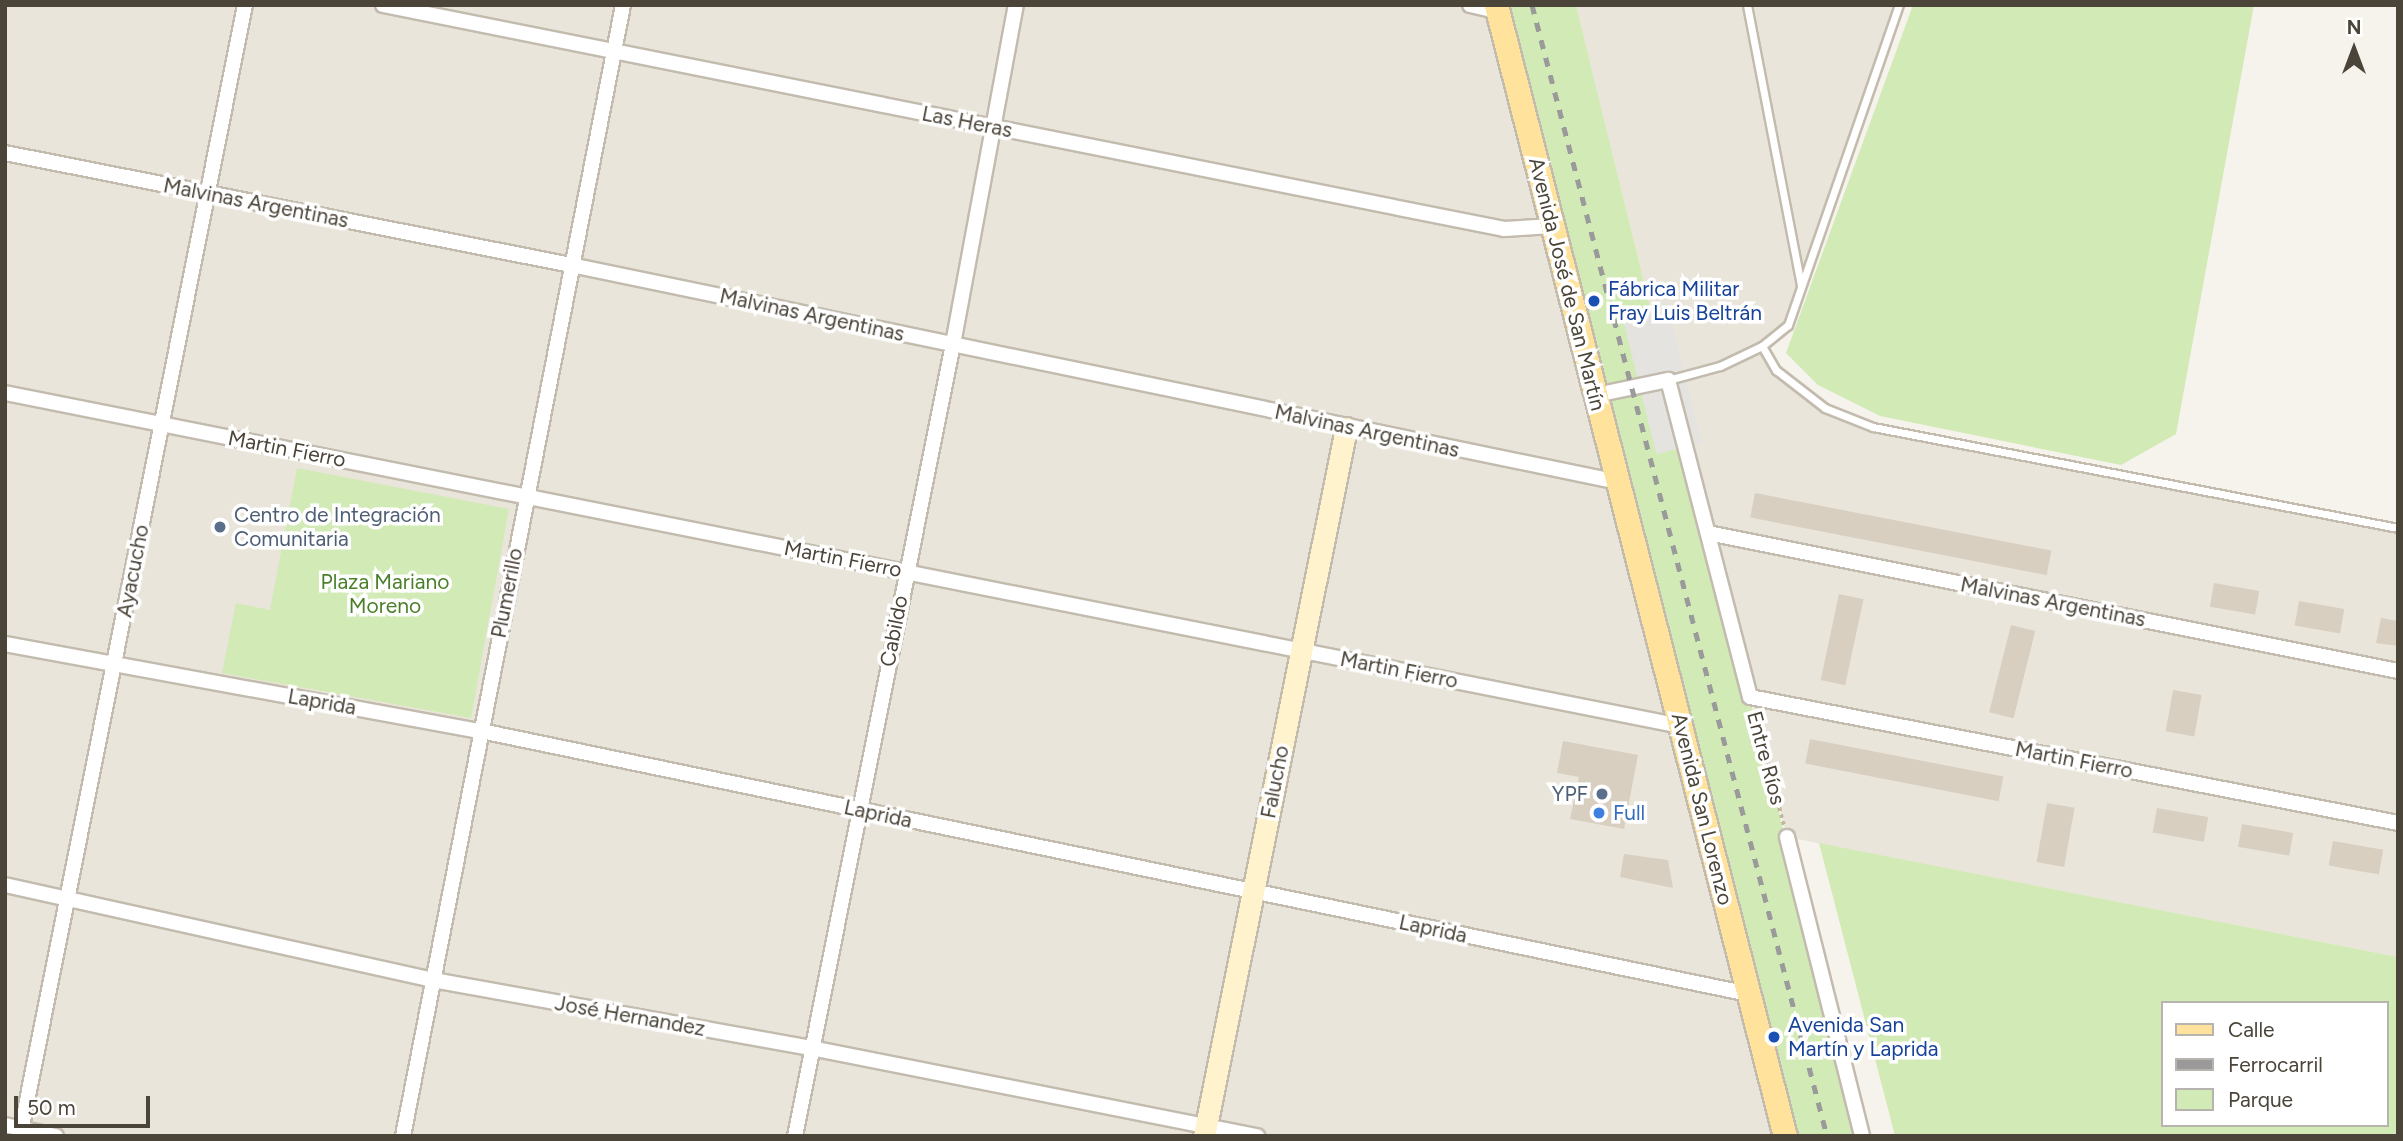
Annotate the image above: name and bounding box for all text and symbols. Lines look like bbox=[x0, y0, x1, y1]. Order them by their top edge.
north arrow bbox=[2319, 14, 2389, 84]
text: N bbox=[2347, 16, 2361, 39]
street label: Las Heras bbox=[920, 101, 1014, 143]
street label: Avenida José de San Martín bbox=[1523, 155, 1611, 413]
street label: Malvinas Argentinas bbox=[161, 173, 351, 233]
place label: Fábrica Militar Fray Luis Beltrán bbox=[1608, 276, 1762, 326]
street label: Malvinas Argentinas bbox=[717, 283, 907, 347]
marker: Fábrica Militar Fray Luis Beltrán bbox=[1586, 293, 1602, 309]
street label: Malvinas Argentinas bbox=[1272, 399, 1462, 463]
street label: Martin Fierro bbox=[226, 425, 348, 473]
place label: Centro de Integración Comunitaria bbox=[234, 502, 441, 552]
marker: Centro de Integración Comunitaria bbox=[212, 519, 228, 535]
street label: Ayacucho bbox=[112, 523, 154, 619]
street label: Martin Fierro bbox=[782, 535, 904, 583]
street label: Plumerillo bbox=[486, 546, 528, 640]
park label: Plaza Mariano Moreno bbox=[321, 569, 449, 619]
street label: Malvinas Argentinas bbox=[1958, 572, 2148, 632]
street label: Cabildo bbox=[875, 593, 913, 669]
street label: Martin Fierro bbox=[1338, 646, 1460, 694]
street label: Laprida bbox=[286, 684, 358, 720]
street label: Entre Ríos bbox=[1741, 708, 1791, 808]
street label: Avenida San Lorenzo bbox=[1666, 710, 1738, 908]
street label: Martin Fierro bbox=[2013, 736, 2135, 784]
street label: Falucho bbox=[1256, 743, 1294, 821]
place label: YPF bbox=[1552, 781, 1588, 807]
marker: YPF bbox=[1594, 786, 1610, 802]
street label: Laprida bbox=[842, 794, 914, 834]
place label: Full bbox=[1613, 800, 1645, 826]
marker: Full bbox=[1591, 805, 1607, 821]
street label: Laprida bbox=[1397, 909, 1469, 949]
street label: José Hernandez bbox=[553, 990, 707, 1042]
legend bbox=[2162, 1001, 2389, 1127]
place label: Avenida San Martín y Laprida bbox=[1788, 1012, 1939, 1062]
text: Calle bbox=[2228, 1017, 2275, 1042]
marker: Avenida San Martín y Laprida bbox=[1766, 1029, 1782, 1045]
text: Ferrocarril bbox=[2228, 1052, 2323, 1077]
scale bar bbox=[18, 1082, 154, 1126]
text: Parque bbox=[2228, 1087, 2293, 1112]
text: 50 m bbox=[27, 1095, 76, 1120]

